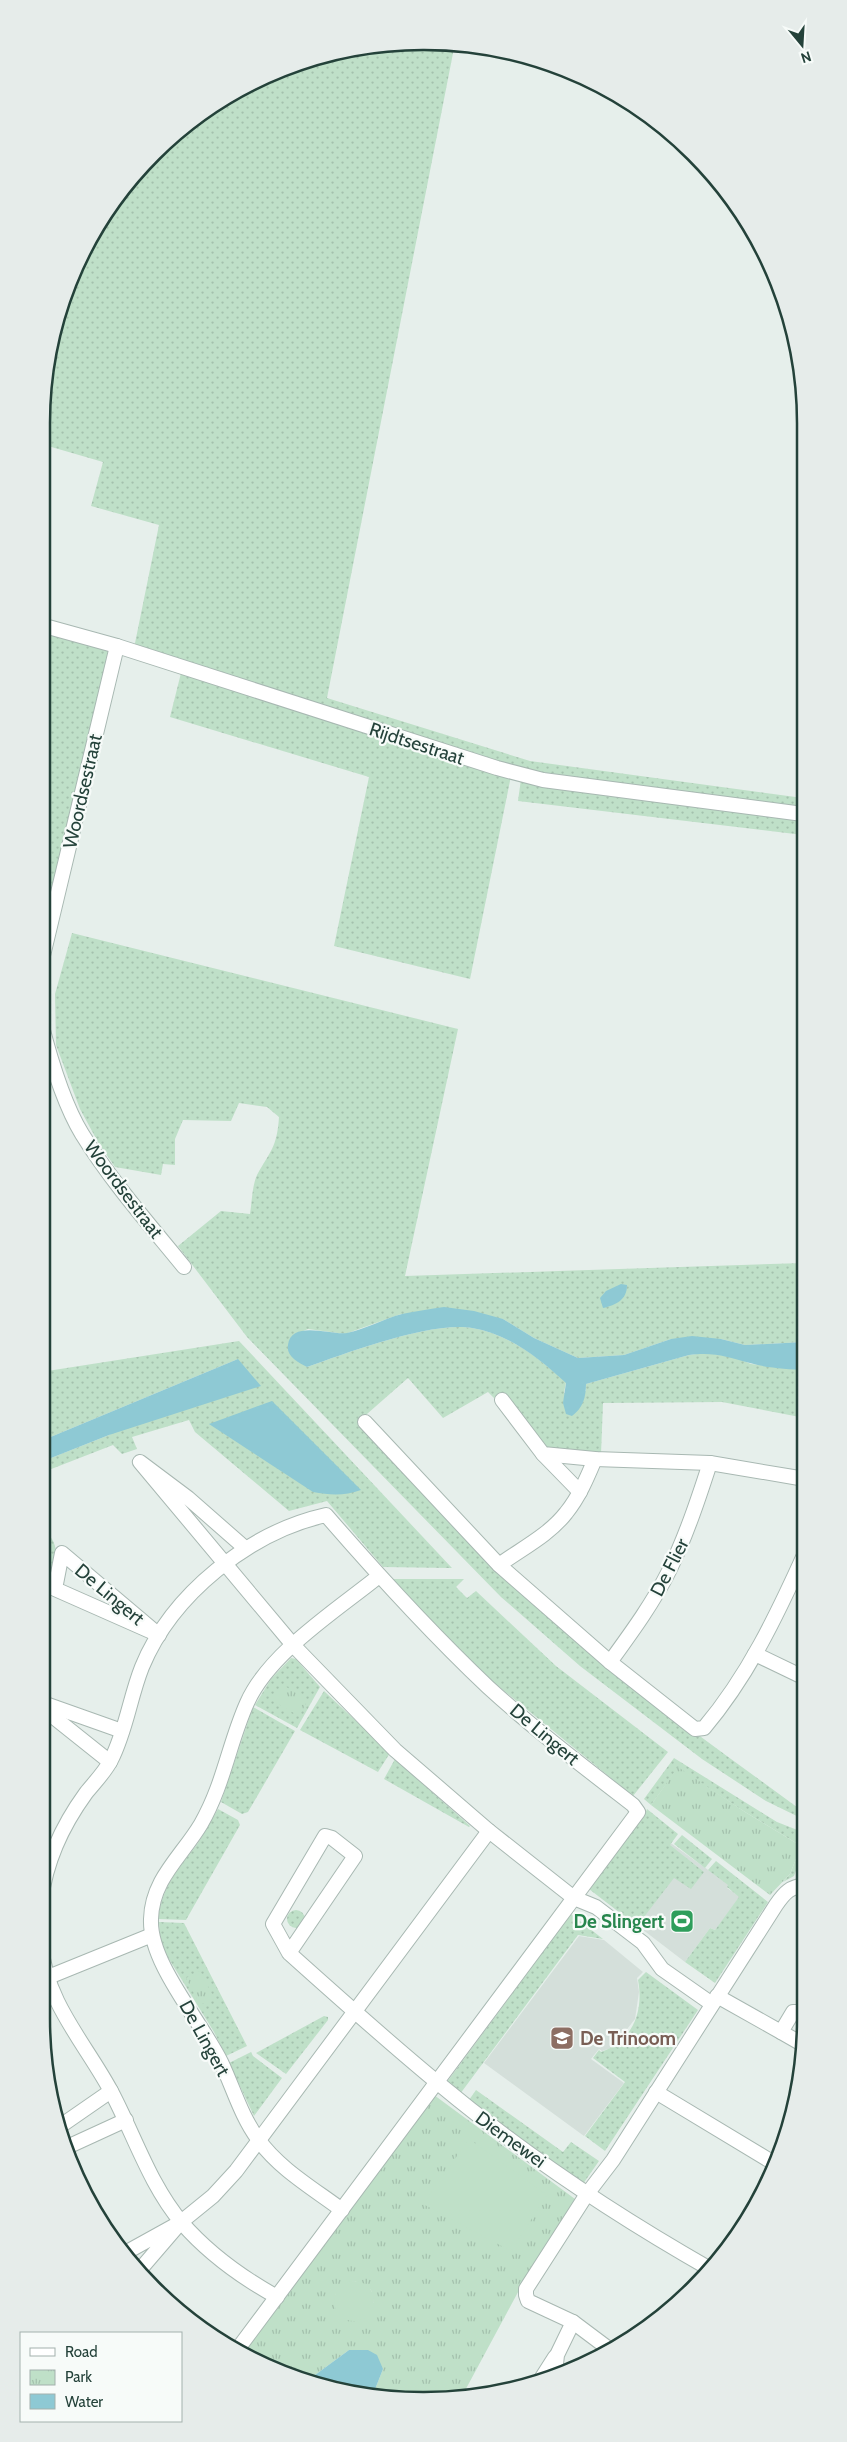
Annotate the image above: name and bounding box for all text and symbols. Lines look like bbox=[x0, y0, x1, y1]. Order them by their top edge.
north arrow bbox=[777, 20, 827, 70]
text: N bbox=[799, 47, 814, 67]
street label: Rijdtsestraat bbox=[366, 717, 468, 770]
street label: Woordsestraat bbox=[58, 731, 107, 851]
street label: Woordsestraat bbox=[79, 1136, 168, 1243]
street label: De Flier bbox=[645, 1534, 694, 1600]
street label: De Lingert bbox=[70, 1559, 149, 1630]
street label: De Lingert bbox=[505, 1699, 584, 1770]
sports icon: De Slingert bbox=[669, 1908, 695, 1934]
place label: De Slingert bbox=[573, 1910, 664, 1933]
street label: De Lingert bbox=[174, 1996, 235, 2081]
school or university icon: De Trinoom bbox=[549, 2025, 575, 2051]
place label: De Trinoom bbox=[580, 2027, 676, 2050]
street label: Diemewei bbox=[471, 2106, 550, 2173]
legend bbox=[20, 2332, 182, 2422]
text: Road bbox=[65, 2343, 98, 2361]
text: Park bbox=[65, 2368, 92, 2386]
text: Water bbox=[65, 2393, 103, 2411]

